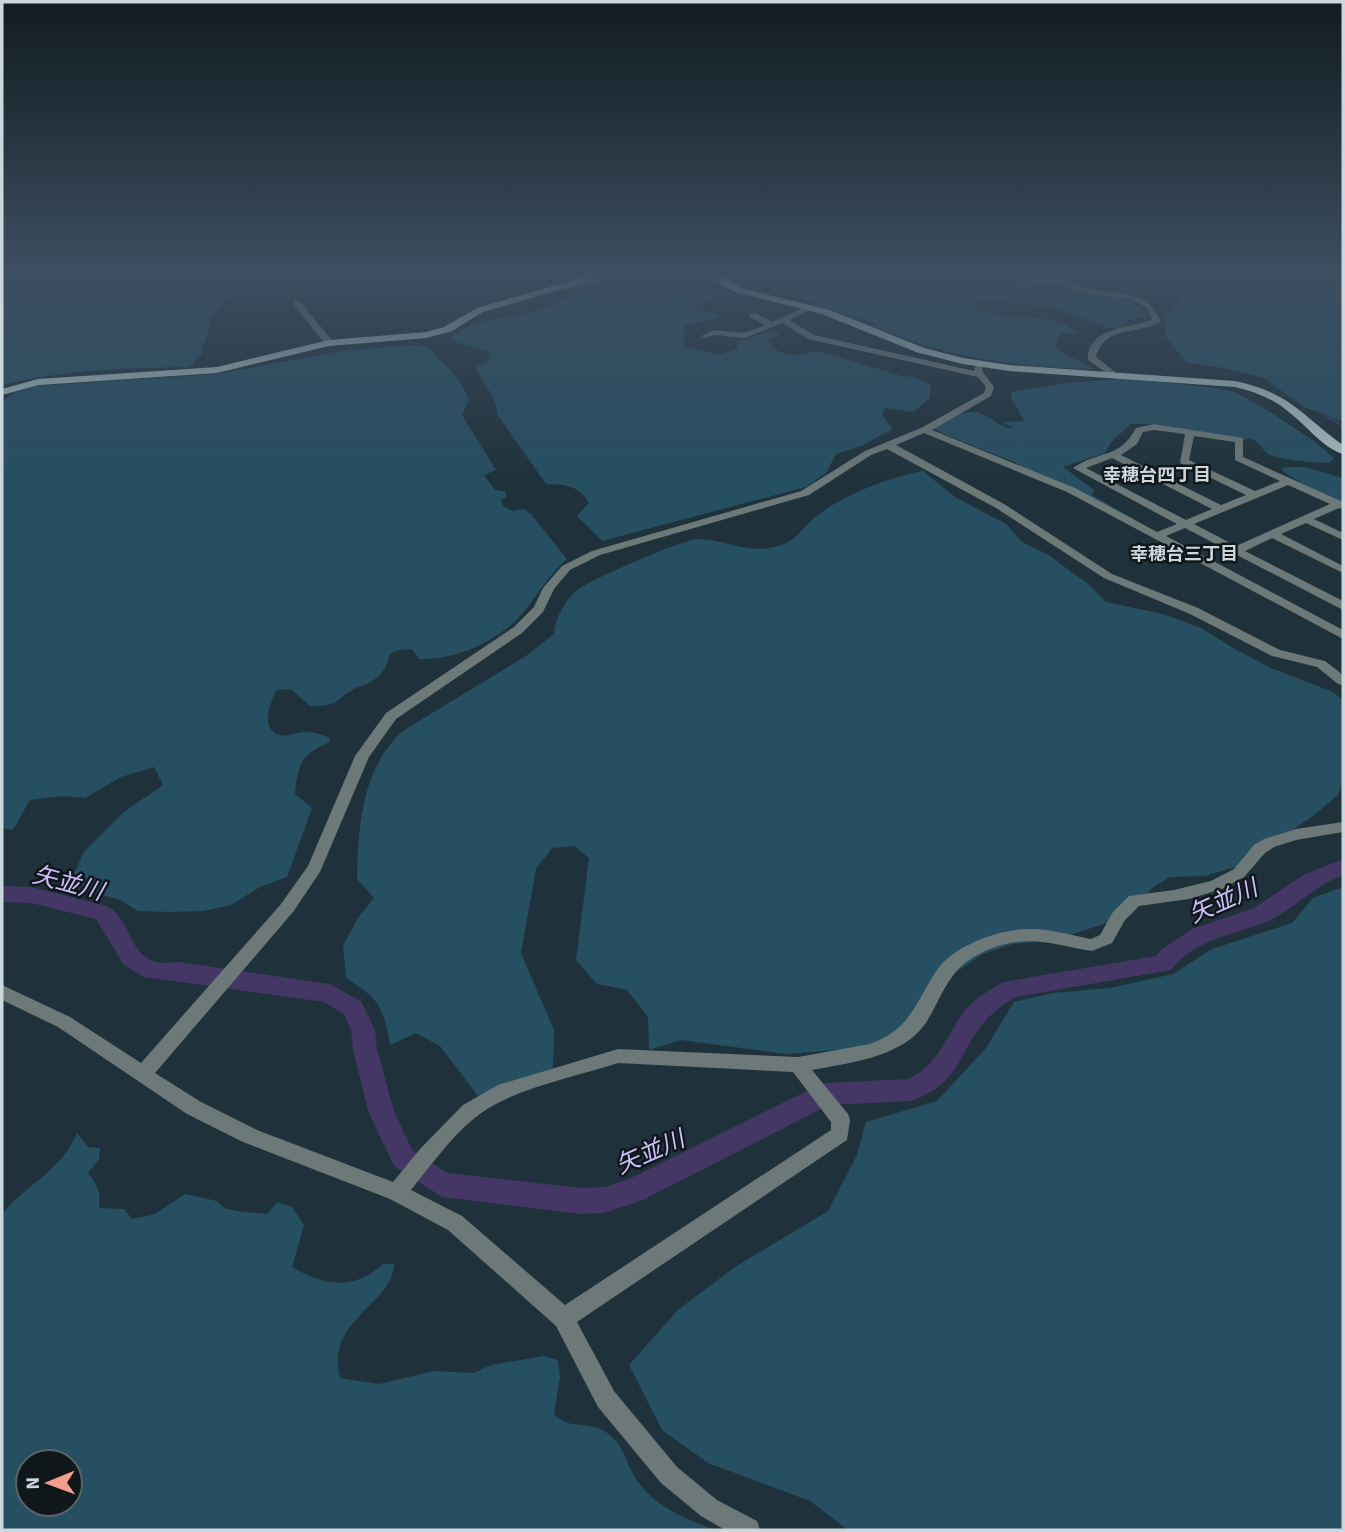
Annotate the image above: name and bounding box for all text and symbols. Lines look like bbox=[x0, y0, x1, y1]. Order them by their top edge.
district label: 幸穂台四丁目 bbox=[1103, 463, 1211, 488]
district label: 幸穂台三丁目 bbox=[1130, 542, 1238, 567]
water label: 矢並川 bbox=[29, 857, 110, 910]
water label: 矢並川 bbox=[1183, 870, 1266, 932]
water label: 矢並川 bbox=[610, 1121, 693, 1183]
north arrow bbox=[14, 1448, 84, 1518]
text: N bbox=[20, 1477, 47, 1490]

